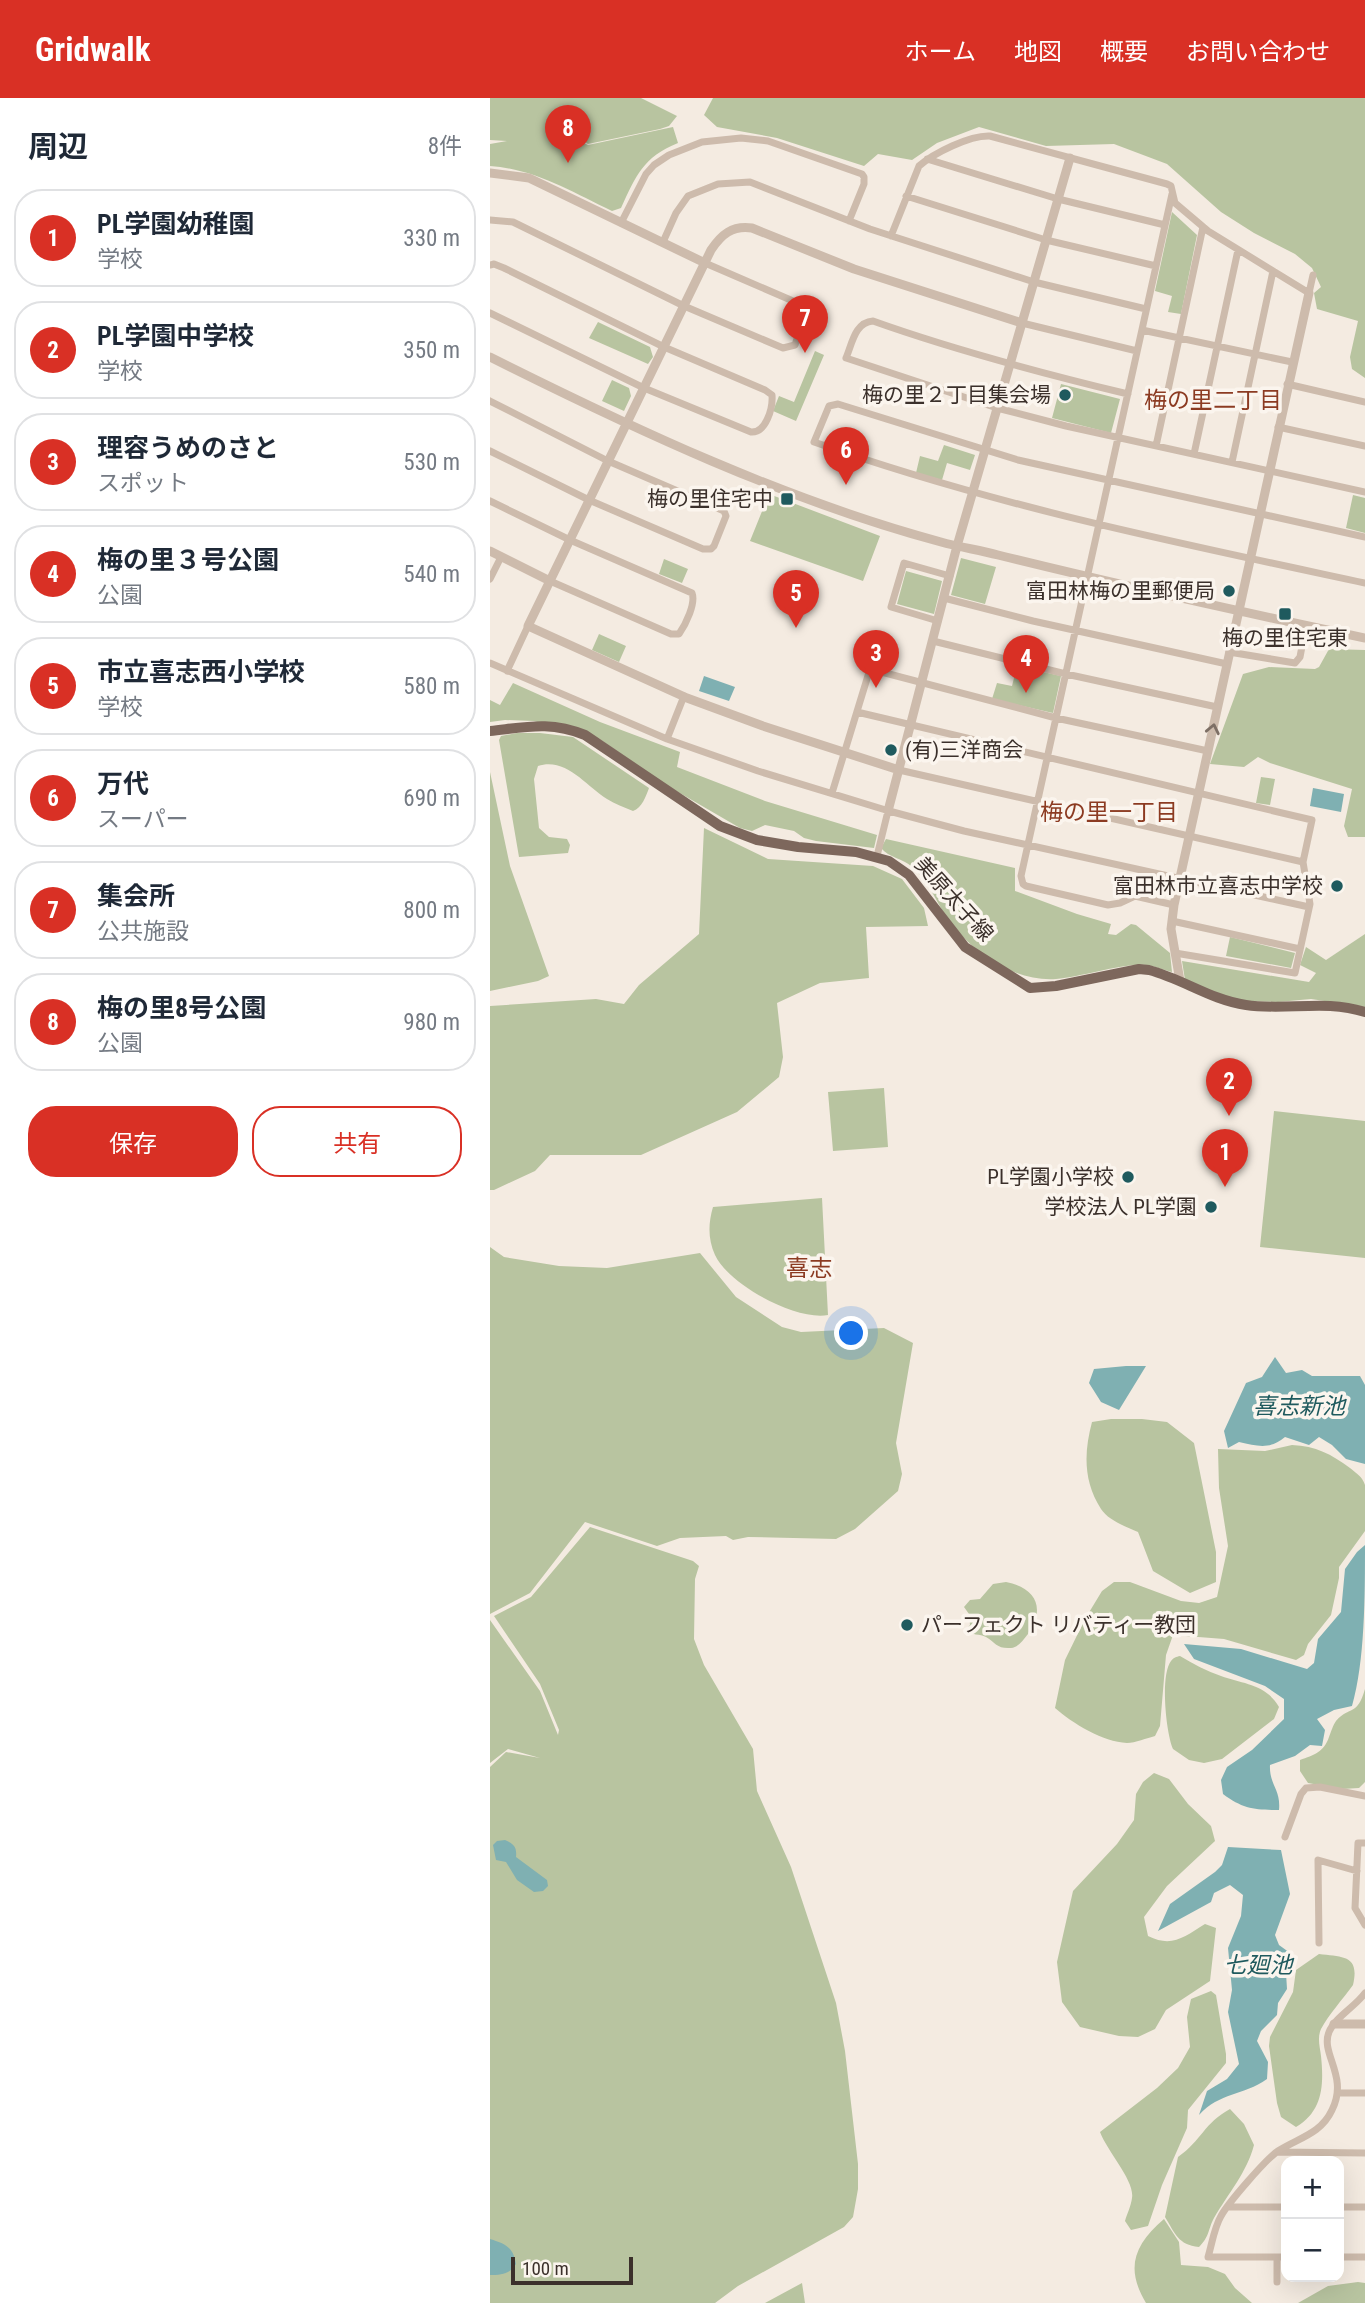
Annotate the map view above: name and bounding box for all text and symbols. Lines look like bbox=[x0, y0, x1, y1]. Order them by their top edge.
text: Gridwalk bbox=[35, 30, 150, 69]
text: ホーム bbox=[905, 38, 976, 66]
text: 地図 bbox=[1014, 38, 1062, 66]
text: 概要 bbox=[1100, 38, 1148, 66]
text: お問い合わせ bbox=[1186, 38, 1330, 66]
pin: 8 bbox=[545, 105, 591, 163]
text: 周辺 bbox=[28, 129, 88, 164]
text: 8件 bbox=[428, 133, 462, 160]
text: PL学園幼稚園 bbox=[97, 209, 254, 239]
text: 1 bbox=[47, 225, 59, 252]
text: 330 m bbox=[403, 225, 460, 252]
text: 学校 bbox=[97, 246, 143, 273]
pin: 7 bbox=[782, 295, 828, 353]
text: PL学園中学校 bbox=[97, 321, 254, 351]
text: 2 bbox=[47, 337, 59, 364]
text: 350 m bbox=[403, 337, 460, 364]
text: 学校 bbox=[97, 358, 143, 385]
place label: 梅の里２丁目集会場 bbox=[862, 383, 1051, 407]
marker: 梅の里２丁目集会場 bbox=[1057, 387, 1073, 403]
district label: 梅の里二丁目 bbox=[1144, 387, 1282, 414]
pin: 6 bbox=[823, 427, 869, 485]
text: 理容うめのさと bbox=[97, 433, 279, 463]
text: 3 bbox=[47, 449, 59, 476]
text: 530 m bbox=[403, 449, 460, 476]
text: スポット bbox=[97, 470, 189, 497]
place label: 梅の里住宅中 bbox=[647, 487, 773, 511]
marker: 梅の里住宅中 bbox=[779, 491, 795, 507]
text: 梅の里３号公園 bbox=[97, 545, 279, 575]
text: 4 bbox=[47, 561, 59, 588]
text: 540 m bbox=[403, 561, 460, 588]
pin: 5 bbox=[773, 570, 819, 628]
place label: 富田林梅の里郵便局 bbox=[1026, 579, 1215, 603]
text: 公園 bbox=[97, 582, 143, 609]
marker: 富田林梅の里郵便局 bbox=[1221, 583, 1237, 599]
marker: 梅の里住宅東 bbox=[1277, 606, 1293, 622]
place label: 梅の里住宅東 bbox=[1222, 626, 1348, 650]
pin: 3 bbox=[853, 630, 899, 688]
pin: 4 bbox=[1003, 635, 1049, 693]
text: 市立喜志西小学校 bbox=[97, 657, 305, 687]
text: 5 bbox=[47, 673, 59, 700]
text: 580 m bbox=[403, 673, 460, 700]
text: 学校 bbox=[97, 694, 143, 721]
one-way arrow bbox=[1204, 723, 1219, 735]
place label: (有)三洋商会 bbox=[905, 738, 1023, 762]
marker: (有)三洋商会 bbox=[883, 742, 899, 758]
text: 万代 bbox=[97, 769, 149, 799]
text: 6 bbox=[47, 785, 59, 812]
text: 690 m bbox=[403, 785, 460, 812]
district label: 梅の里一丁目 bbox=[1040, 799, 1178, 826]
text: スーパー bbox=[97, 806, 189, 833]
street label: 美原太子線 bbox=[910, 852, 998, 946]
place label: 富田林市立喜志中学校 bbox=[1113, 874, 1323, 898]
marker: 富田林市立喜志中学校 bbox=[1329, 878, 1345, 894]
text: 集会所 bbox=[97, 881, 175, 911]
text: 7 bbox=[47, 897, 59, 924]
text: 800 m bbox=[403, 897, 460, 924]
text: 公共施設 bbox=[97, 918, 189, 945]
text: 梅の里8号公園 bbox=[97, 993, 266, 1023]
text: 8 bbox=[47, 1009, 59, 1036]
text: 980 m bbox=[403, 1009, 460, 1036]
text: 公園 bbox=[97, 1030, 143, 1057]
pin: 2 bbox=[1206, 1058, 1252, 1116]
button: 保存 bbox=[28, 1106, 238, 1177]
button: 共有 bbox=[252, 1106, 462, 1177]
pin: 1 bbox=[1202, 1129, 1248, 1187]
place label: PL学園小学校 bbox=[987, 1165, 1114, 1189]
marker: PL学園小学校 bbox=[1120, 1169, 1136, 1185]
place label: 学校法人 PL学園 bbox=[1045, 1195, 1197, 1219]
marker: 学校法人 PL学園 bbox=[1203, 1199, 1219, 1215]
district label: 喜志 bbox=[786, 1255, 832, 1282]
your location bbox=[834, 1316, 868, 1350]
water label: 喜志新池 bbox=[1253, 1393, 1347, 1420]
place label: パーフェクト リバティー教団 bbox=[921, 1613, 1196, 1637]
marker: パーフェクト リバティー教団 bbox=[899, 1617, 915, 1633]
water label: 七廻池 bbox=[1224, 1952, 1295, 1979]
map controls bbox=[1281, 2156, 1344, 2282]
button: + bbox=[1281, 2156, 1344, 2219]
button: − bbox=[1281, 2219, 1344, 2282]
scale bar bbox=[511, 2254, 634, 2286]
text: 100 m bbox=[522, 2257, 569, 2280]

